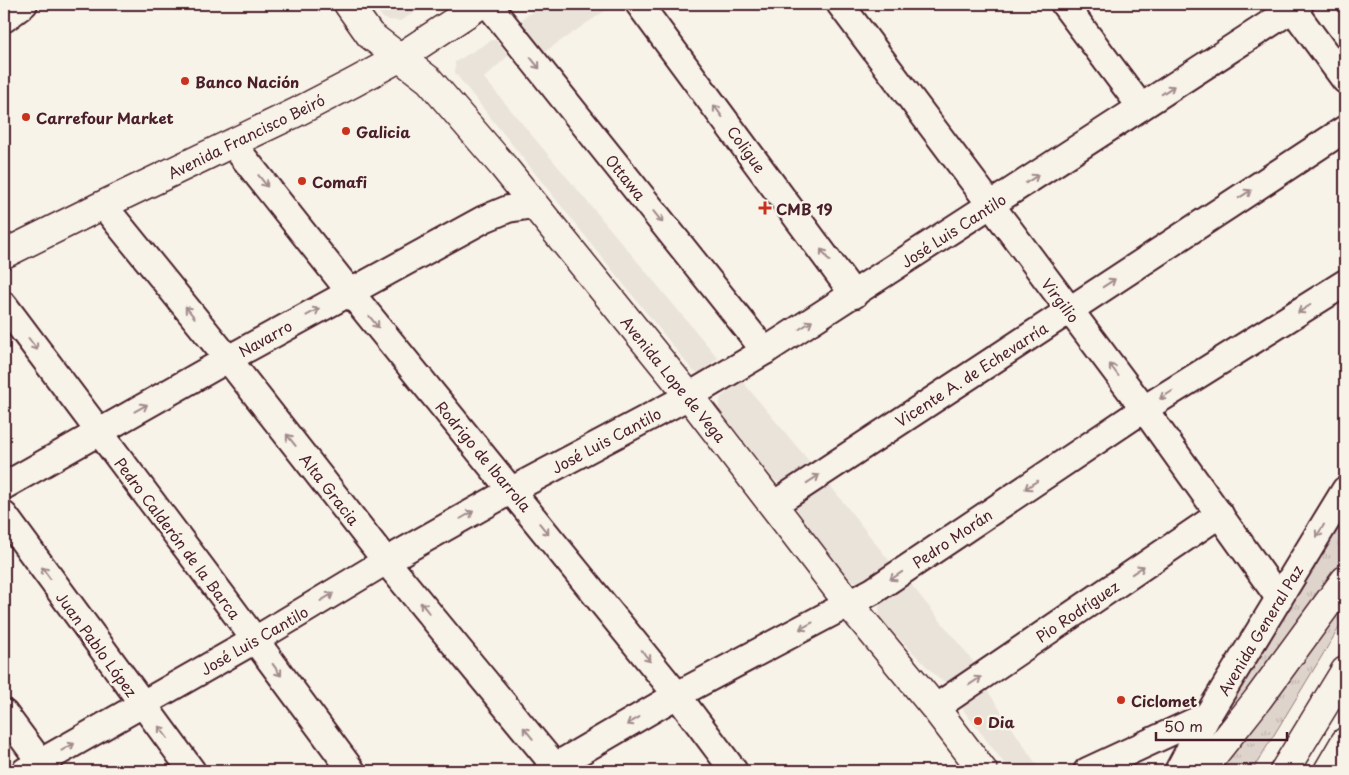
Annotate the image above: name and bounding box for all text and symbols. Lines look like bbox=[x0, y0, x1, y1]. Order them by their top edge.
one-way arrow bbox=[529, 56, 540, 69]
place label: Banco Nación bbox=[195, 70, 299, 93]
marker: Banco Nación bbox=[179, 75, 191, 87]
one-way arrow bbox=[1161, 85, 1175, 95]
street label: Avenida Francisco Beiró bbox=[164, 88, 328, 184]
one-way arrow bbox=[713, 105, 724, 118]
place label: Carrefour Market bbox=[36, 106, 174, 129]
marker: Carrefour Market bbox=[20, 111, 32, 123]
place label: Galicia bbox=[356, 120, 411, 143]
street label: Coligue bbox=[722, 121, 772, 177]
marker: Galicia bbox=[340, 125, 352, 137]
street label: Ottawa bbox=[600, 149, 652, 205]
place label: Comafi bbox=[312, 170, 367, 193]
one-way arrow bbox=[257, 174, 268, 187]
one-way arrow bbox=[1025, 174, 1039, 184]
marker: Comafi bbox=[296, 175, 308, 187]
street label: José Luis Cantilo bbox=[896, 187, 1010, 273]
one-way arrow bbox=[1238, 189, 1252, 199]
place label: CMB 19 bbox=[776, 197, 832, 220]
marker: CMB 19 bbox=[758, 201, 772, 215]
one-way arrow bbox=[652, 210, 663, 223]
one-way arrow bbox=[820, 249, 831, 262]
street label: Virgilio bbox=[1037, 273, 1085, 327]
one-way arrow bbox=[1102, 278, 1116, 288]
one-way arrow bbox=[1297, 305, 1311, 315]
one-way arrow bbox=[185, 306, 196, 319]
one-way arrow bbox=[306, 307, 321, 317]
street label: Avenida Lope de Vega bbox=[616, 311, 733, 448]
street label: Navarro bbox=[234, 314, 296, 362]
one-way arrow bbox=[369, 315, 380, 328]
street label: Vicente A. de Echevarría bbox=[890, 316, 1052, 432]
one-way arrow bbox=[799, 320, 813, 330]
one-way arrow bbox=[28, 337, 38, 351]
one-way arrow bbox=[1109, 364, 1120, 377]
one-way arrow bbox=[1160, 391, 1174, 401]
street label: Rodrigo de Ibarrola bbox=[431, 396, 538, 517]
street label: José Luis Cantilo bbox=[547, 401, 665, 479]
one-way arrow bbox=[133, 403, 148, 413]
one-way arrow bbox=[286, 433, 297, 446]
street label: Alta Gracia bbox=[295, 448, 366, 530]
street label: Pedro Calderón de la Barca bbox=[109, 452, 247, 624]
one-way arrow bbox=[806, 473, 820, 483]
one-way arrow bbox=[1024, 480, 1038, 490]
street label: Pedro Morán bbox=[907, 503, 997, 573]
one-way arrow bbox=[460, 510, 475, 520]
one-way arrow bbox=[538, 522, 549, 535]
one-way arrow bbox=[1314, 524, 1324, 538]
street label: Avenida General Paz bbox=[1212, 560, 1308, 700]
one-way arrow bbox=[1131, 565, 1145, 575]
one-way arrow bbox=[41, 566, 51, 580]
one-way arrow bbox=[889, 571, 903, 581]
street label: Pio Rodríguez bbox=[1031, 575, 1123, 647]
street label: Juan Pablo López bbox=[51, 587, 143, 701]
one-way arrow bbox=[319, 592, 333, 602]
street label: José Luis Cantilo bbox=[196, 600, 312, 680]
one-way arrow bbox=[420, 602, 431, 615]
one-way arrow bbox=[799, 622, 814, 632]
one-way arrow bbox=[640, 649, 651, 662]
one-way arrow bbox=[272, 663, 283, 676]
one-way arrow bbox=[968, 676, 982, 686]
place label: Ciclomet bbox=[1131, 689, 1197, 712]
marker: Ciclomet bbox=[1115, 694, 1127, 706]
place label: Dia bbox=[988, 710, 1015, 733]
scale bar bbox=[1156, 710, 1288, 742]
text: 50 m bbox=[1164, 714, 1203, 737]
marker: Dia bbox=[972, 715, 984, 727]
one-way arrow bbox=[626, 716, 640, 726]
one-way arrow bbox=[158, 725, 168, 739]
one-way arrow bbox=[523, 727, 534, 740]
one-way arrow bbox=[60, 742, 74, 752]

